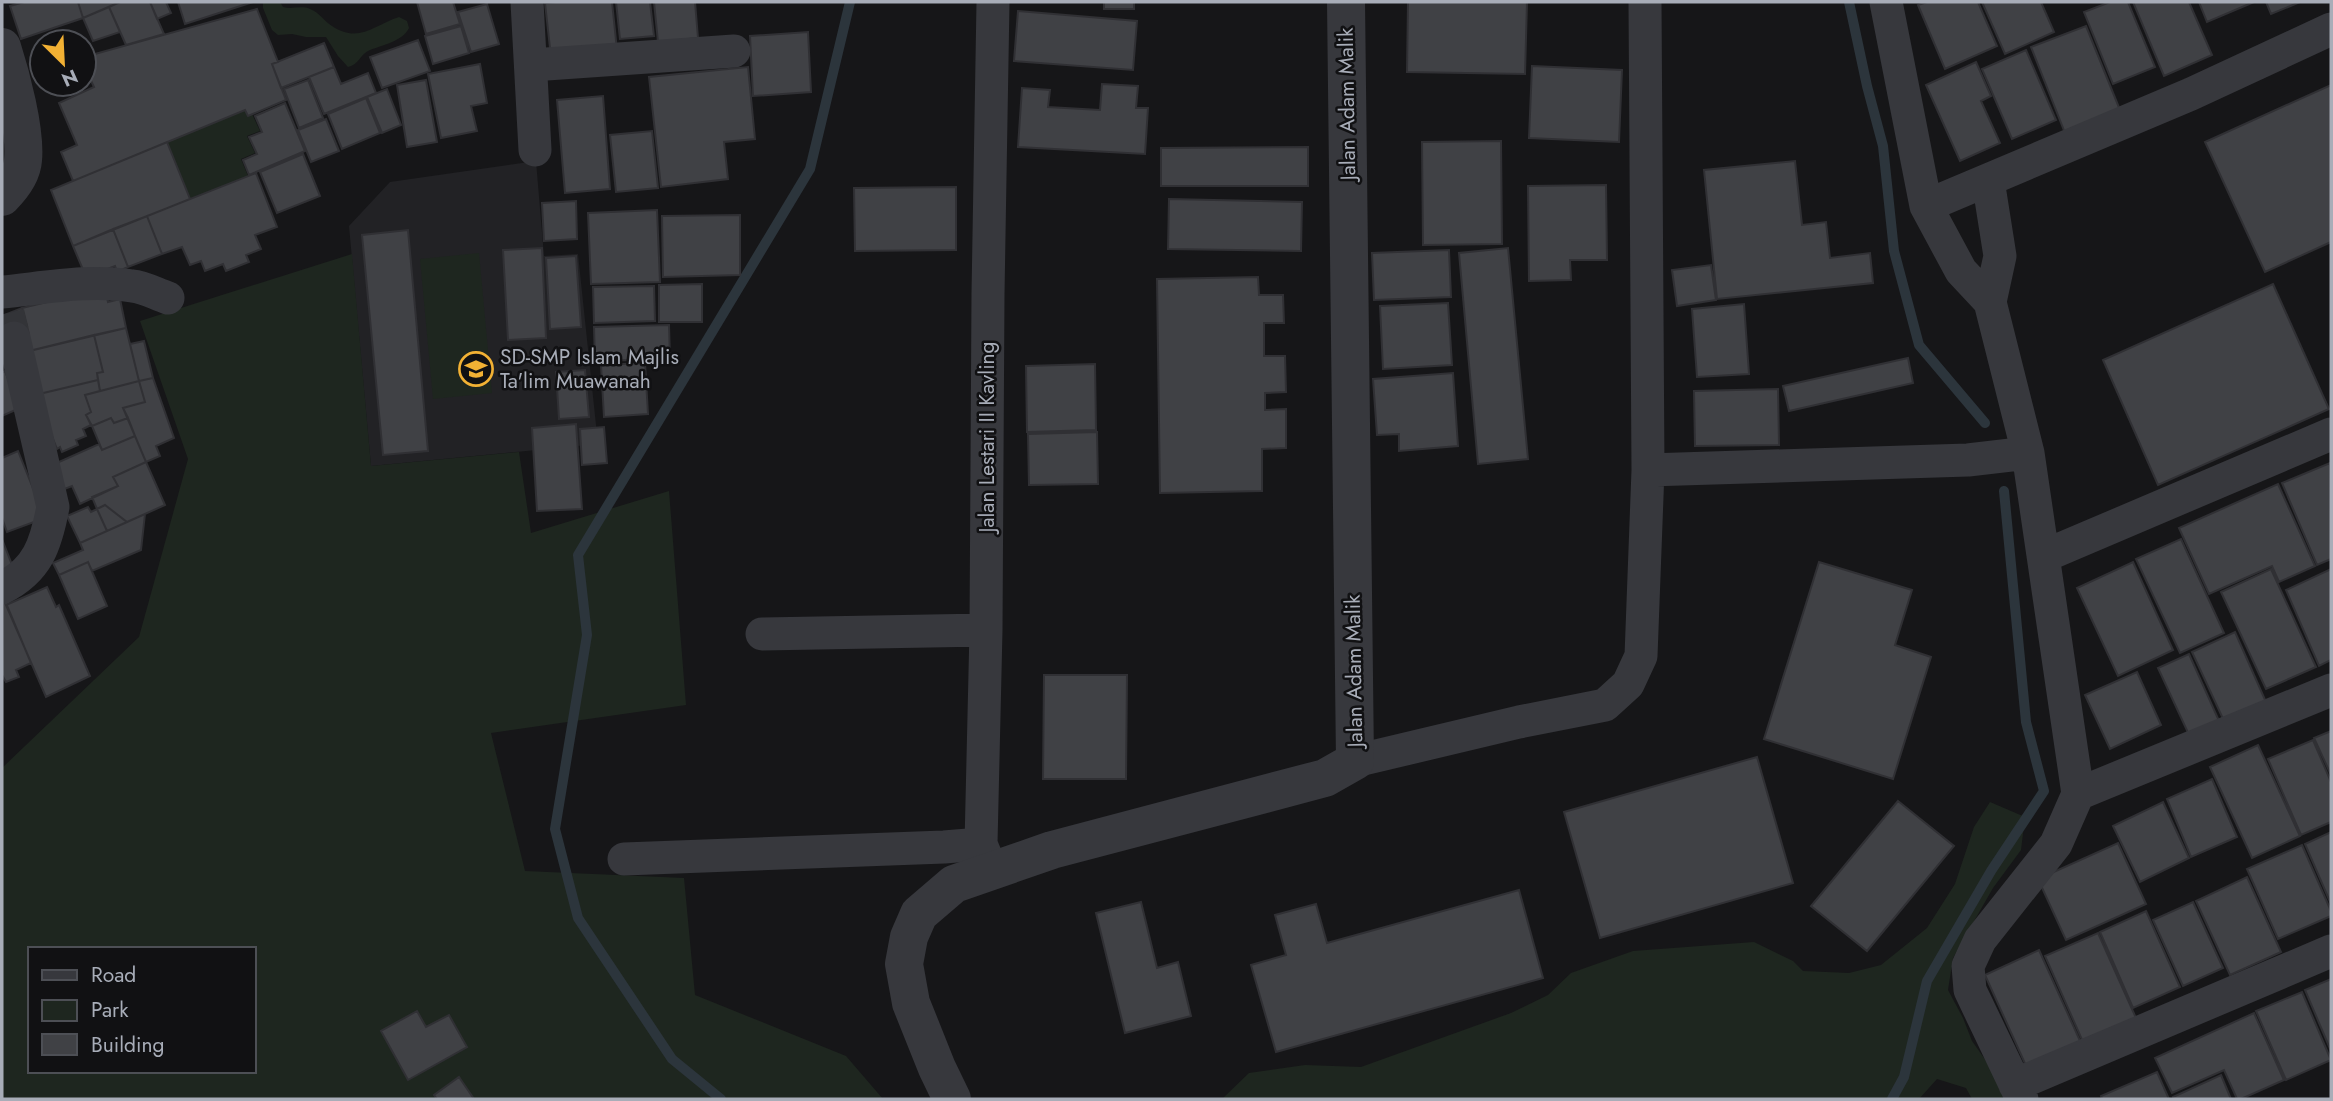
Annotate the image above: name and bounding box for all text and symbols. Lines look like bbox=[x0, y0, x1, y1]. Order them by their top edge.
street label: Jalan Adam Malik bbox=[1331, 27, 1363, 184]
north arrow bbox=[28, 28, 98, 98]
text: N bbox=[57, 63, 82, 93]
street label: Jalan Lestari II Kavling bbox=[972, 341, 1002, 536]
place label: SD-SMP Islam Majlis Ta'lim Muawanah bbox=[500, 342, 679, 396]
school or university icon: SD-SMP Islam Majlis Ta'lim Muawanah bbox=[457, 350, 495, 388]
street label: Jalan Adam Malik bbox=[1338, 594, 1370, 751]
legend bbox=[28, 947, 256, 1073]
text: Road bbox=[91, 960, 136, 990]
text: Park bbox=[91, 995, 129, 1025]
text: Building bbox=[91, 1030, 164, 1060]

